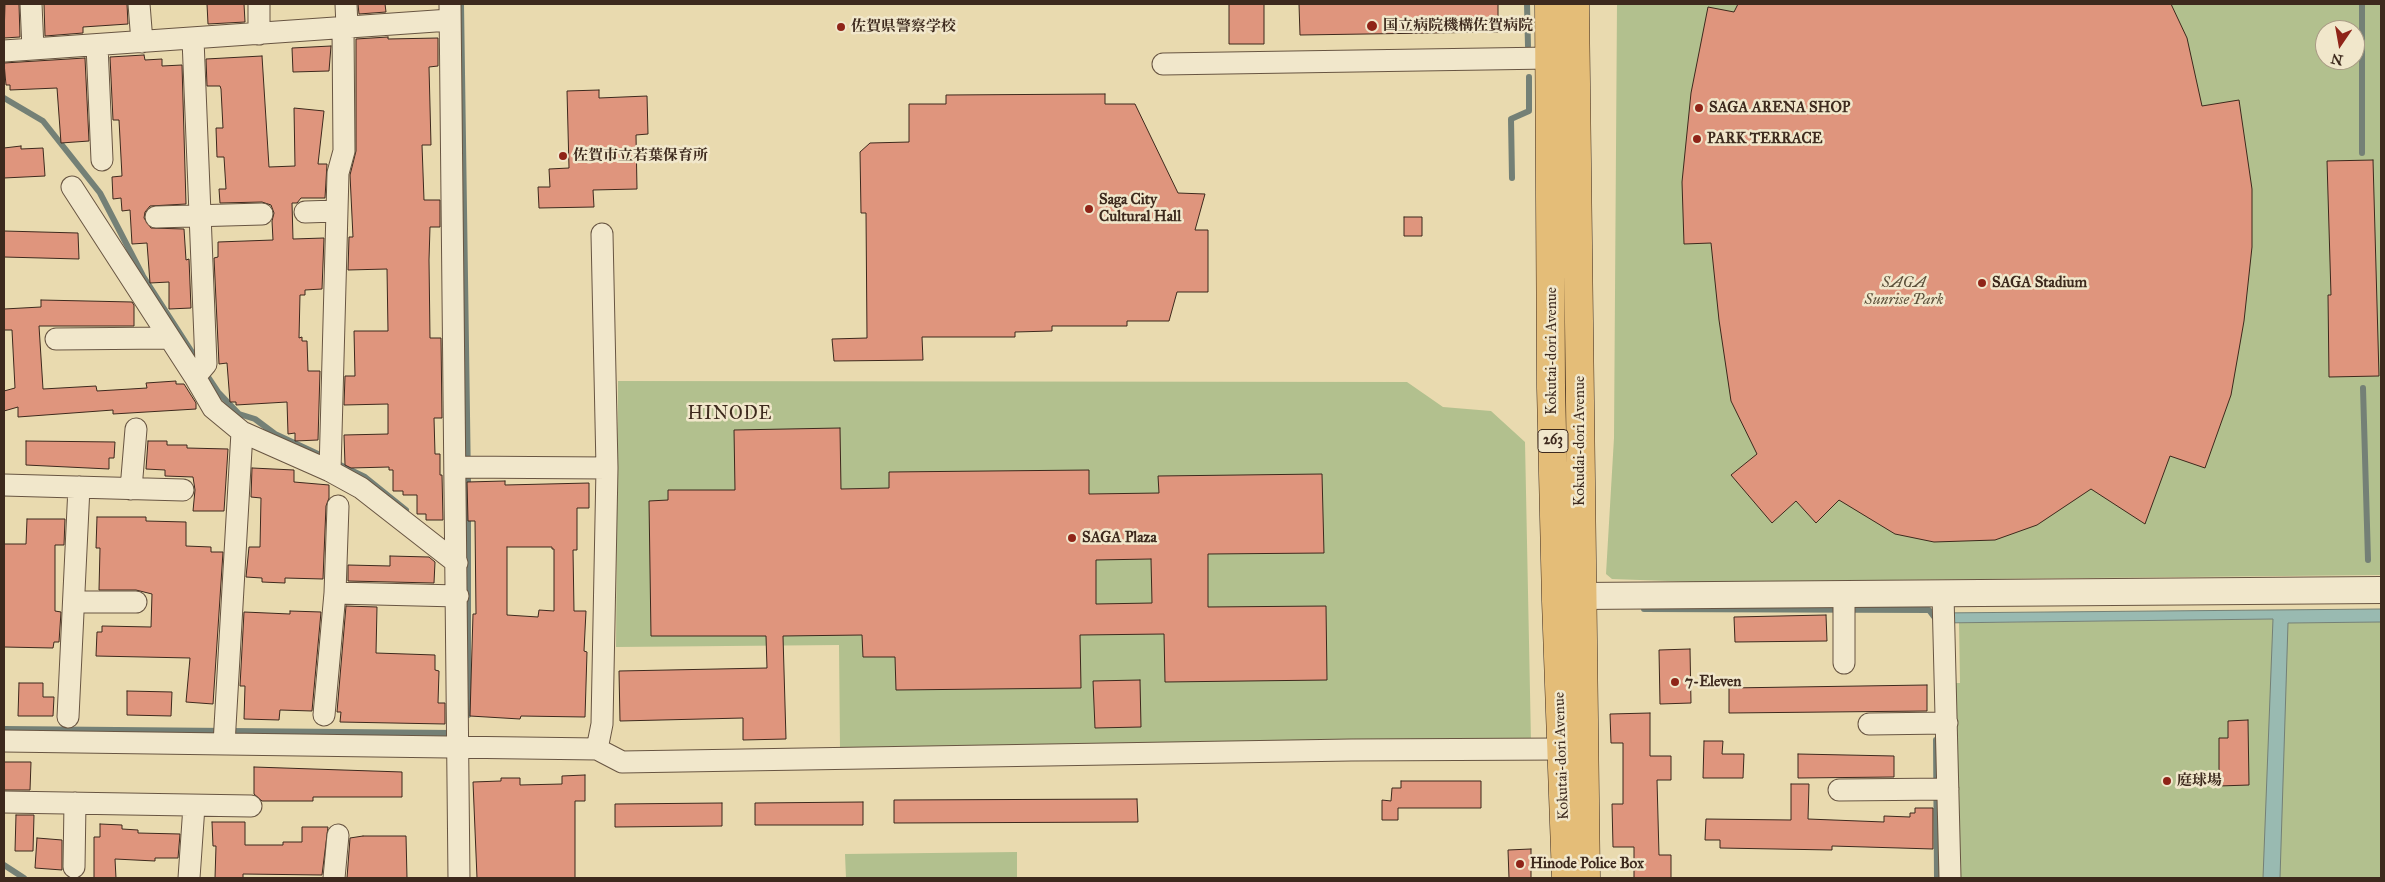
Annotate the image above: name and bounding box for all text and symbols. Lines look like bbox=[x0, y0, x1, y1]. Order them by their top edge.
place label: 国立病院機構佐賀病院 bbox=[1383, 17, 1533, 35]
place label: 佐賀県警察学校 bbox=[851, 18, 956, 36]
marker: 国立病院機構佐賀病院 bbox=[1365, 19, 1379, 33]
north arrow bbox=[2315, 20, 2365, 70]
marker: 佐賀県警察学校 bbox=[835, 21, 847, 33]
text: N bbox=[2329, 50, 2345, 69]
place label: SAGA ARENA SHOP bbox=[1709, 99, 1850, 117]
marker: SAGA ARENA SHOP bbox=[1693, 102, 1705, 114]
place label: PARK TERRACE bbox=[1707, 130, 1823, 148]
marker: PARK TERRACE bbox=[1691, 133, 1703, 145]
place label: 佐賀市立若葉保育所 bbox=[573, 147, 708, 165]
marker: 佐賀市立若葉保育所 bbox=[557, 150, 569, 162]
place label: Saga City Cultural Hall bbox=[1099, 191, 1181, 226]
marker: Saga City Cultural Hall bbox=[1083, 203, 1095, 215]
park label: SAGA Sunrise Park bbox=[1865, 274, 1943, 309]
place label: SAGA Stadium bbox=[1992, 274, 2087, 292]
marker: SAGA Stadium bbox=[1976, 277, 1988, 289]
street label: Kokutai-dori Avenue bbox=[1543, 287, 1561, 415]
street label: Kokudai-dori Avenue bbox=[1571, 376, 1589, 506]
district label: HINODE bbox=[687, 404, 773, 426]
road number: 263 bbox=[1538, 430, 1568, 452]
place label: SAGA Plaza bbox=[1082, 529, 1157, 547]
marker: SAGA Plaza bbox=[1066, 532, 1078, 544]
place label: 7-Eleven bbox=[1685, 673, 1741, 691]
marker: 7-Eleven bbox=[1669, 676, 1681, 688]
street label: Kokutai-dori Avenue bbox=[1551, 692, 1573, 820]
place label: 庭球場 bbox=[2177, 772, 2222, 790]
marker: 庭球場 bbox=[2161, 775, 2173, 787]
place label: Hinode Police Box bbox=[1530, 855, 1644, 873]
marker: Hinode Police Box bbox=[1514, 858, 1526, 870]

